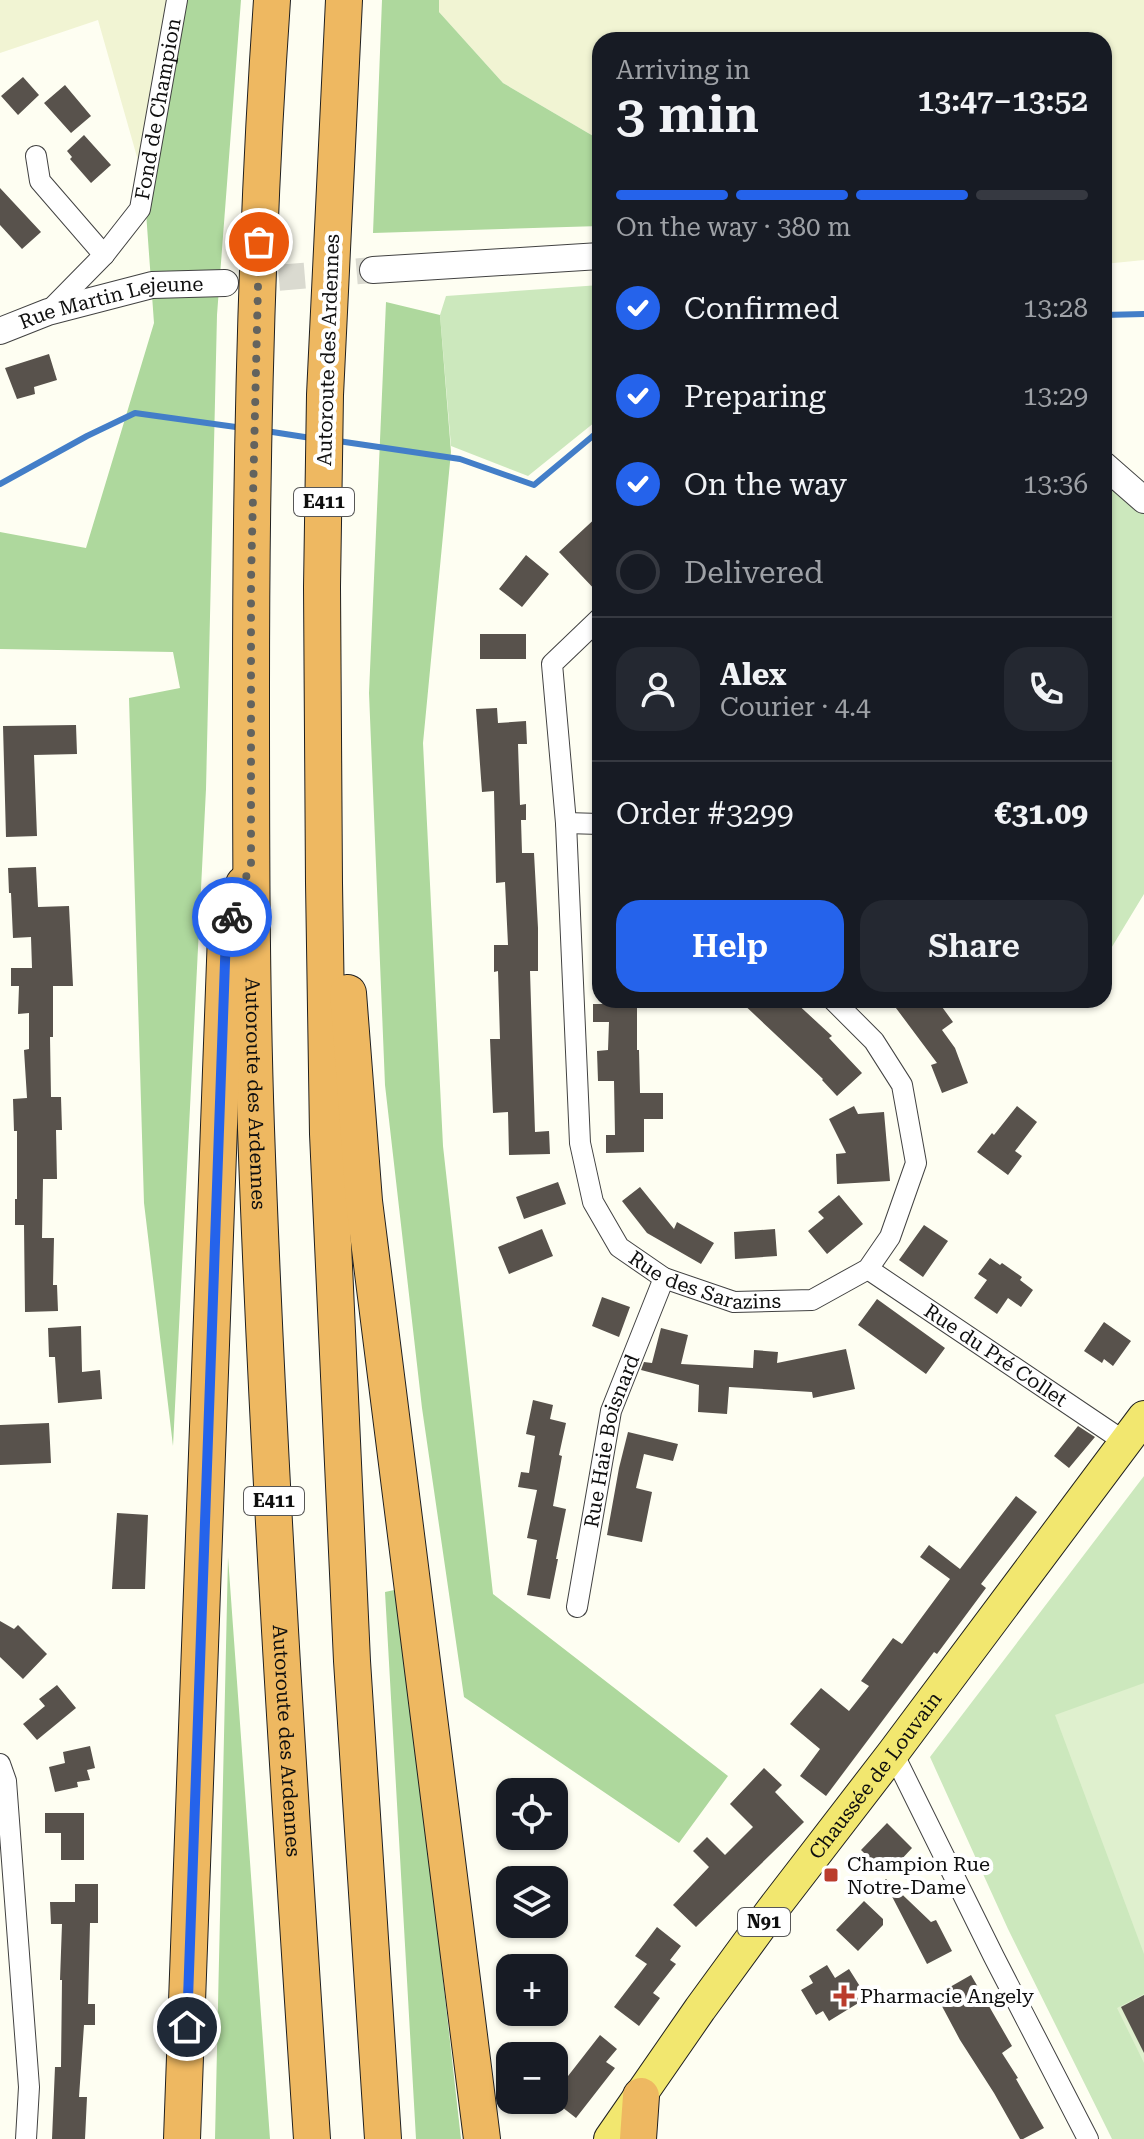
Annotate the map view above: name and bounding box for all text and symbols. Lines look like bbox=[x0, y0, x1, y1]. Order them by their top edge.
street label: Fond de Champion bbox=[130, 16, 186, 202]
text: Arriving in bbox=[616, 55, 750, 85]
text: 13:47–13:52 bbox=[918, 83, 1088, 118]
text: 3 min bbox=[616, 84, 759, 145]
pin bbox=[225, 208, 293, 276]
text: On the way · 380 m bbox=[616, 212, 851, 242]
icon: bag bbox=[237, 220, 281, 264]
street label: Autoroute des Ardennes bbox=[312, 233, 344, 467]
street label: Rue Martin Lejeune bbox=[16, 272, 204, 334]
icon: check bbox=[616, 286, 660, 330]
text: Confirmed bbox=[684, 291, 839, 326]
text: 13:28 bbox=[1023, 293, 1088, 323]
icon: check bbox=[616, 374, 660, 418]
text: Preparing bbox=[684, 379, 826, 414]
text: 13:29 bbox=[1023, 381, 1088, 411]
icon: check bbox=[616, 462, 660, 506]
text: On the way bbox=[684, 467, 847, 502]
text: 13:36 bbox=[1023, 469, 1088, 499]
road number: E411 bbox=[294, 488, 354, 516]
text: Delivered bbox=[684, 555, 823, 590]
button: person bbox=[616, 647, 700, 731]
button: phone bbox=[1004, 647, 1088, 731]
text: Alex bbox=[720, 657, 787, 692]
text: Courier · 4.4 bbox=[720, 692, 870, 722]
text: Order #3299 bbox=[616, 796, 794, 831]
text: €31.09 bbox=[995, 796, 1088, 831]
courier bbox=[192, 877, 272, 957]
icon: bike bbox=[210, 895, 254, 939]
button: Help bbox=[616, 900, 844, 992]
button: Share bbox=[860, 900, 1088, 992]
street label: Autoroute des Ardennes bbox=[240, 977, 271, 1210]
street label: Rue des Sarazins bbox=[624, 1245, 781, 1314]
street label: Rue du Pré Collet bbox=[920, 1298, 1072, 1412]
street label: Rue Haie Boisnard bbox=[579, 1351, 644, 1529]
road number: E411 bbox=[244, 1487, 304, 1515]
street label: Autoroute des Ardennes bbox=[268, 1624, 306, 1857]
street label: Chaussée de Louvain bbox=[804, 1687, 946, 1864]
map controls bbox=[496, 1778, 568, 2114]
button: locate bbox=[496, 1778, 568, 1850]
place label: Champion Rue Notre-Dame bbox=[847, 1852, 990, 1899]
button: layers bbox=[496, 1866, 568, 1938]
marker: Champion Rue Notre-Dame bbox=[822, 1866, 840, 1884]
road number: N91 bbox=[738, 1908, 790, 1936]
button: + bbox=[496, 1954, 568, 2026]
place label: Pharmacie Angely bbox=[860, 1984, 1034, 2008]
marker: Pharmacie Angely bbox=[835, 1987, 853, 2005]
pin bbox=[153, 1993, 221, 2061]
icon: home bbox=[165, 2005, 209, 2049]
button: − bbox=[496, 2042, 568, 2114]

